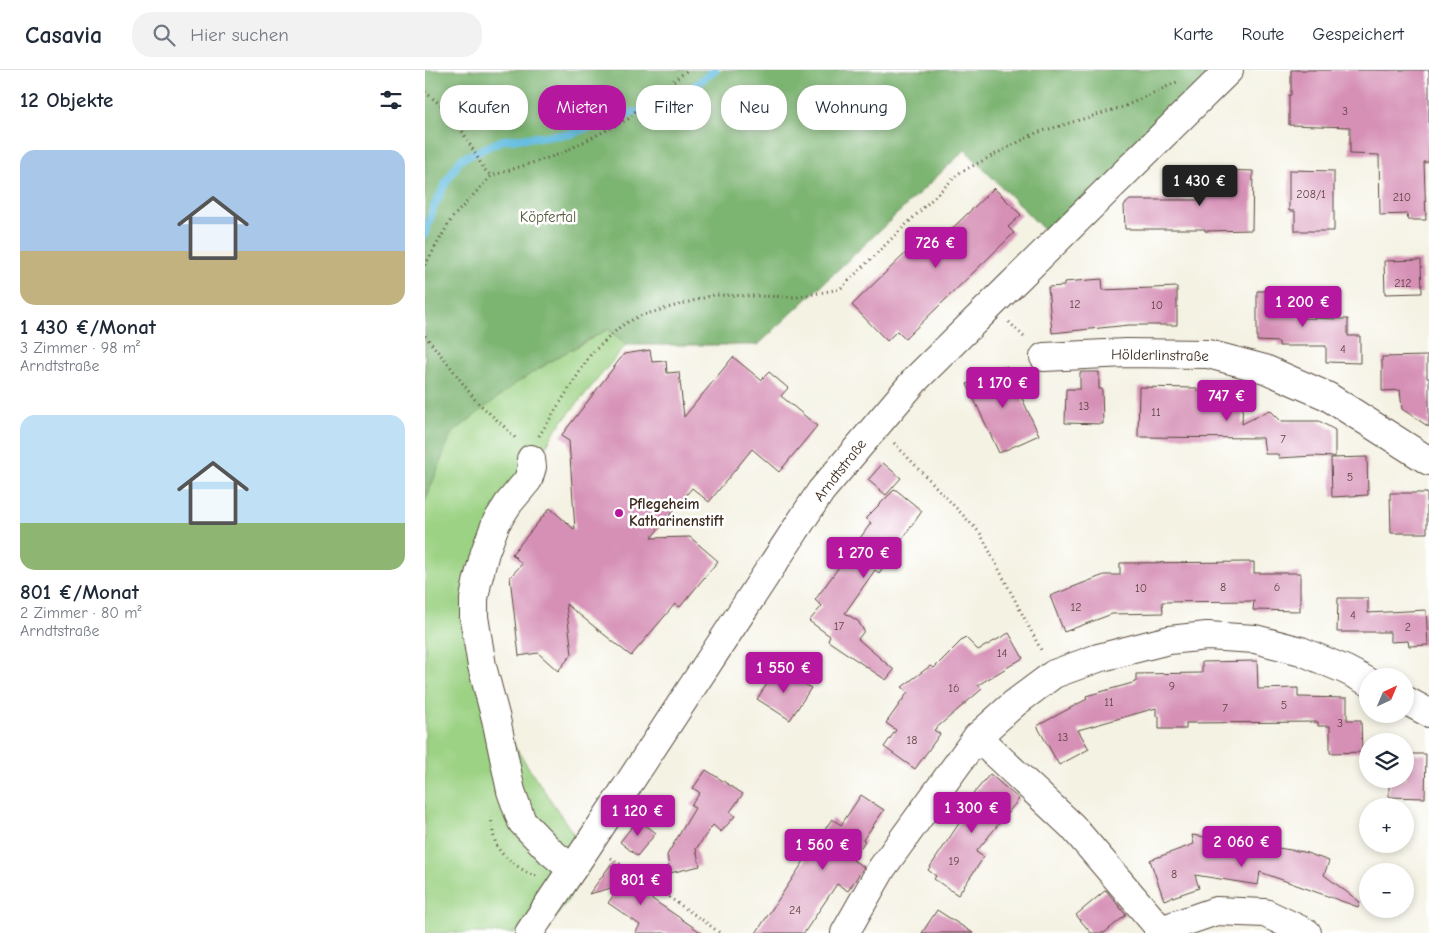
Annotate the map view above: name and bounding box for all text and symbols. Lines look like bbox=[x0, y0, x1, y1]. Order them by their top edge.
search box bbox=[132, 12, 482, 57]
text: Casavia bbox=[25, 21, 102, 49]
icon: search bbox=[150, 21, 178, 49]
text: Hier suchen bbox=[190, 24, 289, 46]
text: Karte bbox=[1173, 24, 1213, 45]
text: Route bbox=[1241, 24, 1284, 45]
text: Gespeichert bbox=[1312, 24, 1404, 45]
chip: Kaufen bbox=[440, 85, 528, 130]
chip: Mieten bbox=[538, 85, 626, 130]
chip: Filter bbox=[636, 85, 711, 130]
chip: Neu bbox=[721, 85, 787, 130]
chip: Wohnung bbox=[797, 85, 906, 130]
icon: filters bbox=[377, 86, 405, 114]
text: 12 Objekte bbox=[20, 88, 113, 112]
house number: 3 bbox=[1342, 104, 1348, 118]
pin: 1 430 € bbox=[1154, 164, 1246, 207]
text: 1 430 € bbox=[1173, 172, 1227, 190]
icon: home bbox=[168, 183, 258, 273]
house number: 208/1 bbox=[1296, 187, 1326, 201]
house number: 210 bbox=[1393, 190, 1411, 204]
park label: Köpfertal bbox=[520, 208, 576, 226]
pin: 726 € bbox=[901, 226, 971, 269]
text: 726 € bbox=[916, 234, 956, 252]
house number: 212 bbox=[1394, 276, 1412, 290]
pin: 1 200 € bbox=[1257, 286, 1349, 328]
text: 1 200 € bbox=[1276, 293, 1330, 311]
house number: 12 bbox=[1069, 297, 1081, 311]
house number: 10 bbox=[1151, 298, 1163, 312]
text: 1 430 €/Monat bbox=[20, 315, 156, 339]
text: 3 Zimmer · 98 m² bbox=[20, 339, 140, 357]
house number: 4 bbox=[1340, 342, 1346, 356]
street label: Hölderlinstraße bbox=[1111, 345, 1210, 365]
text: Arndtstraße bbox=[20, 357, 100, 375]
pin: 1 170 € bbox=[957, 366, 1049, 409]
text: 1 170 € bbox=[977, 374, 1029, 392]
pin: 747 € bbox=[1192, 380, 1262, 422]
text: 747 € bbox=[1208, 387, 1246, 405]
house number: 13 bbox=[1079, 399, 1089, 413]
house number: 11 bbox=[1151, 405, 1161, 419]
house number: 7 bbox=[1280, 432, 1286, 446]
street label: Arndtstraße bbox=[810, 435, 870, 505]
icon: home bbox=[168, 448, 258, 538]
house number: 5 bbox=[1347, 470, 1353, 484]
place label: Pflegeheim Katharinenstift bbox=[629, 495, 725, 530]
marker: Pflegeheim Katharinenstift bbox=[613, 507, 625, 519]
pin: 1 270 € bbox=[818, 536, 910, 579]
text: 1 270 € bbox=[838, 544, 890, 562]
text: 801 €/Monat bbox=[20, 580, 139, 604]
house number: 8 bbox=[1220, 580, 1226, 594]
house number: 6 bbox=[1274, 580, 1280, 594]
house number: 10 bbox=[1135, 581, 1147, 595]
house number: 12 bbox=[1070, 600, 1082, 614]
text: 2 Zimmer · 80 m² bbox=[20, 604, 142, 622]
house number: 4 bbox=[1350, 608, 1356, 622]
house number: 17 bbox=[834, 619, 845, 633]
house number: 2 bbox=[1405, 620, 1411, 634]
text: Arndtstraße bbox=[20, 622, 100, 640]
house number: 14 bbox=[997, 646, 1007, 660]
pin: 1 550 € bbox=[738, 652, 830, 694]
text: 1 550 € bbox=[757, 659, 811, 677]
north arrow bbox=[1359, 668, 1414, 722]
map controls bbox=[1359, 668, 1414, 918]
house number: 9 bbox=[1169, 679, 1175, 693]
house number: 16 bbox=[948, 681, 960, 695]
house number: 11 bbox=[1104, 695, 1114, 709]
house number: 5 bbox=[1281, 698, 1287, 712]
house number: 7 bbox=[1222, 701, 1228, 715]
house number: 3 bbox=[1337, 716, 1343, 730]
house number: 13 bbox=[1058, 730, 1068, 744]
house number: 18 bbox=[907, 733, 917, 747]
button: layers bbox=[1359, 733, 1414, 788]
pin: 1 300 € bbox=[926, 792, 1018, 834]
pin: 1 120 € bbox=[592, 794, 684, 837]
button: + bbox=[1359, 798, 1414, 853]
text: 1 300 € bbox=[945, 799, 999, 817]
text: 1 120 € bbox=[612, 802, 664, 820]
pin: 2 060 € bbox=[1196, 826, 1288, 868]
pin: 1 560 € bbox=[777, 828, 869, 871]
text: 2 060 € bbox=[1213, 833, 1271, 851]
text: 1 560 € bbox=[796, 836, 850, 854]
house number: 19 bbox=[948, 854, 960, 868]
button: − bbox=[1359, 863, 1414, 918]
pin: 801 € bbox=[606, 864, 676, 906]
house number: 8 bbox=[1171, 867, 1177, 881]
text: 801 € bbox=[621, 871, 661, 889]
house number: 24 bbox=[789, 903, 801, 917]

